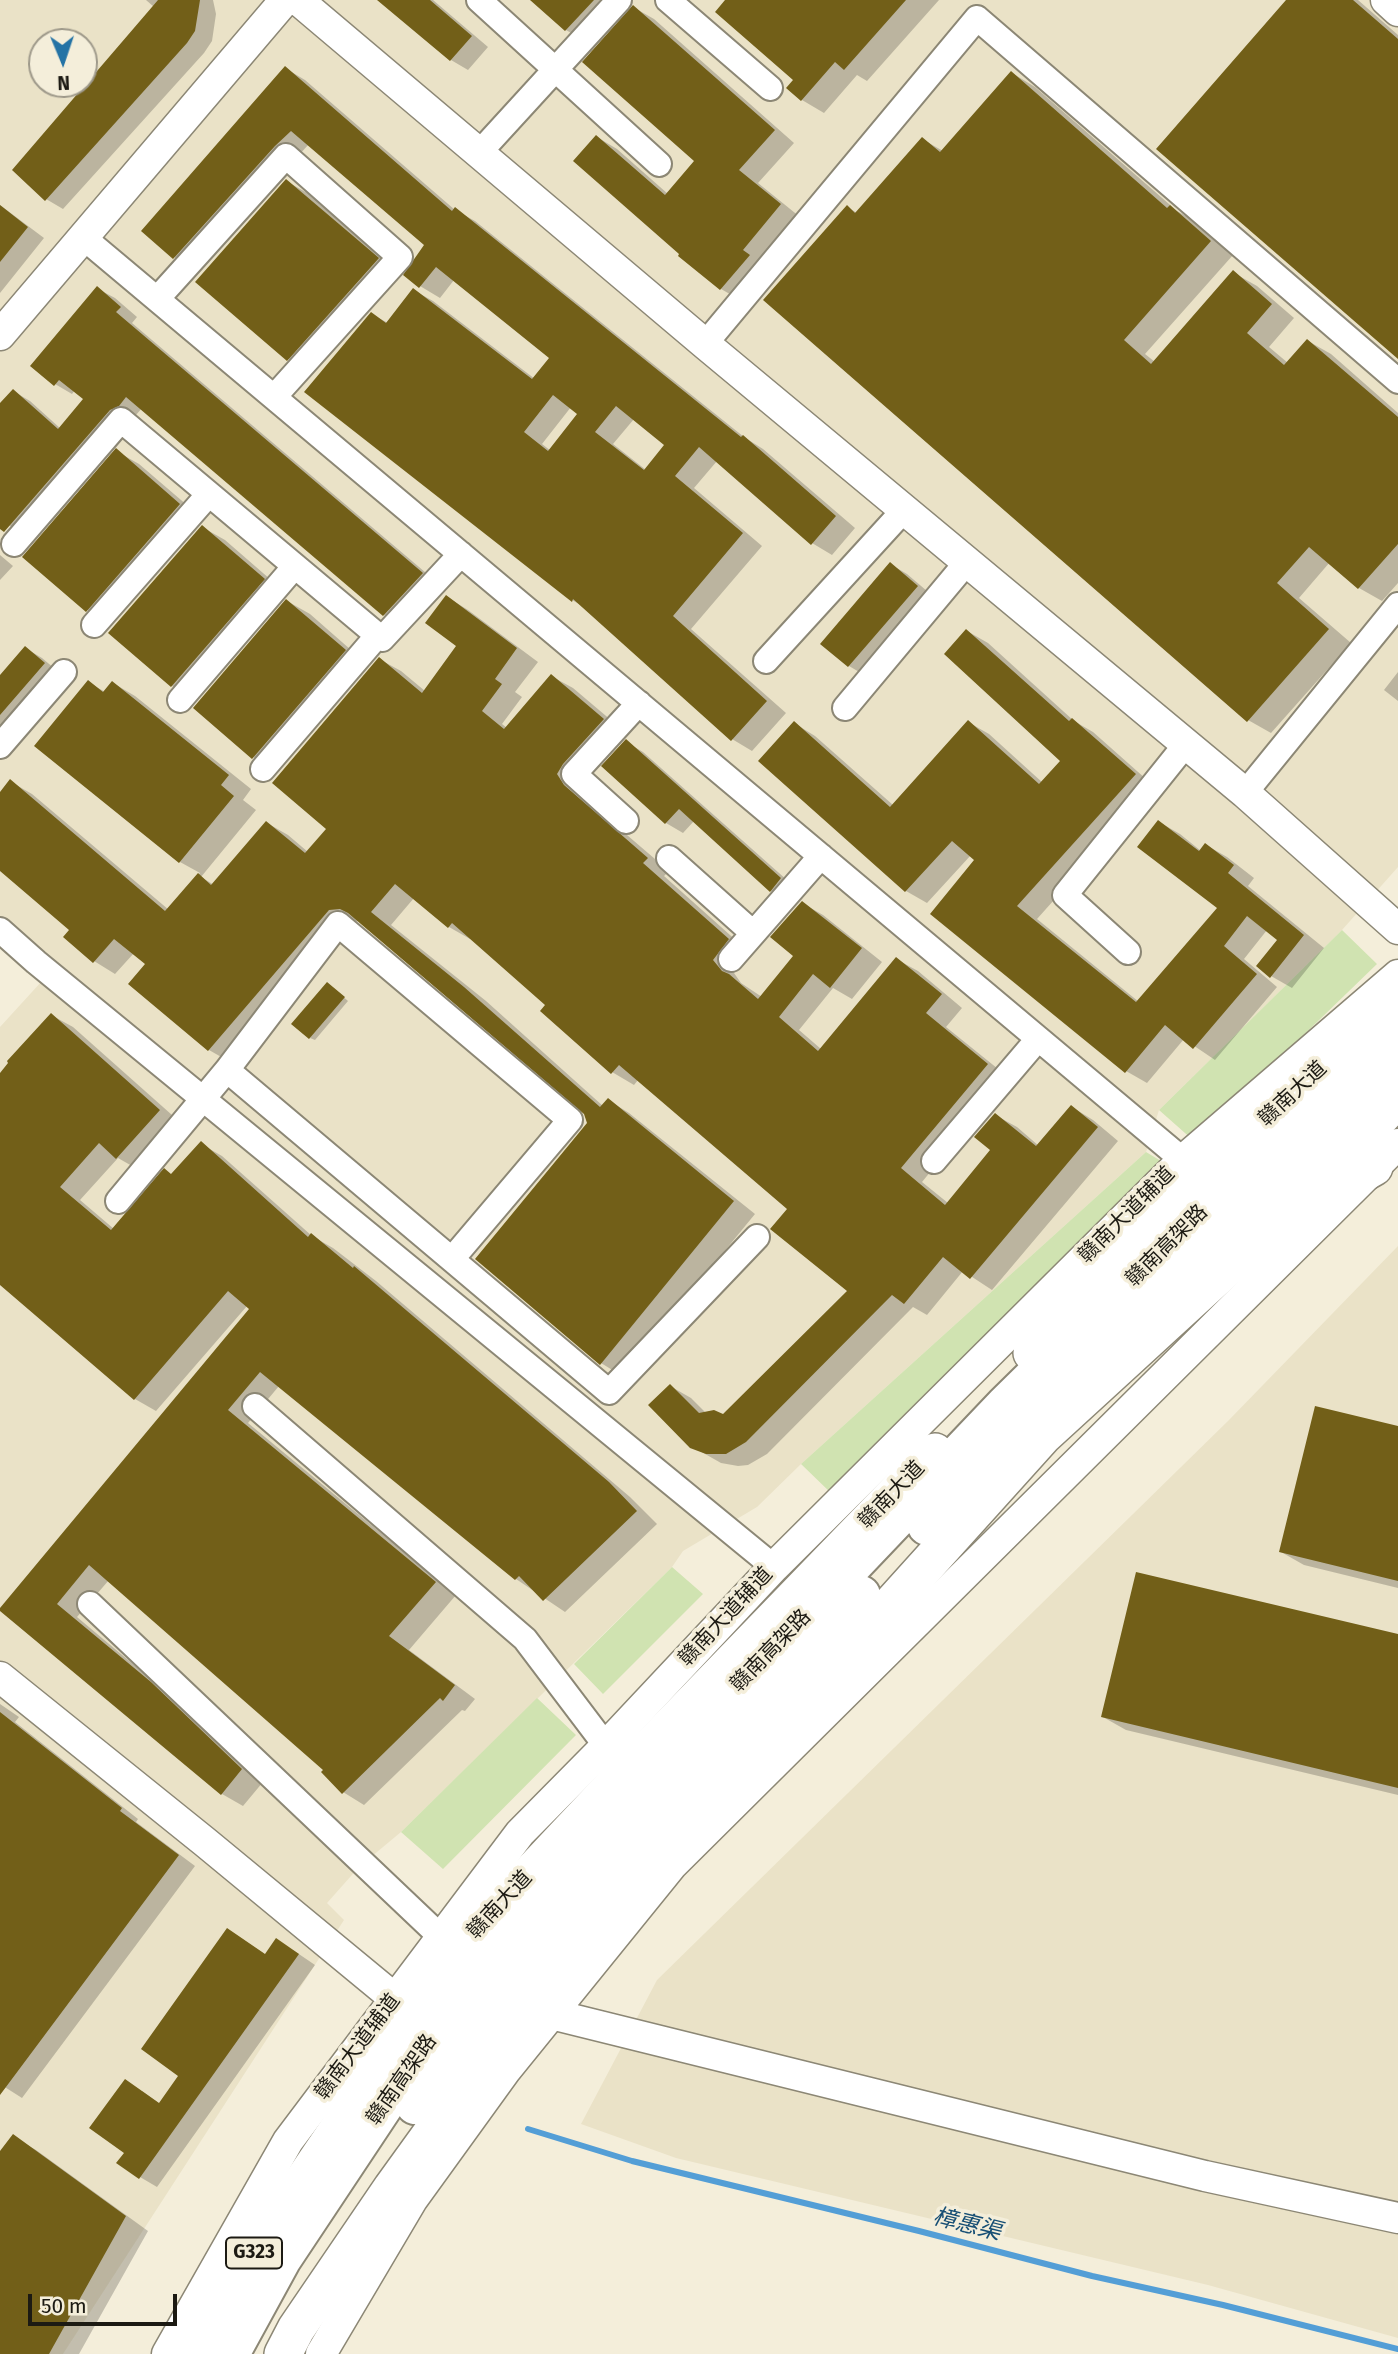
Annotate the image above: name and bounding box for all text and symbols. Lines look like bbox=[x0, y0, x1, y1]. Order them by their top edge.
north arrow bbox=[28, 28, 98, 98]
text: N bbox=[57, 71, 70, 94]
street label: 赣南大道 bbox=[1254, 1056, 1332, 1132]
street label: 赣南大道辅道 bbox=[1074, 1162, 1180, 1268]
street label: 赣南高架路 bbox=[1121, 1200, 1213, 1292]
street label: 赣南大道 bbox=[854, 1456, 930, 1534]
street label: 赣南大道辅道 bbox=[674, 1562, 778, 1672]
street label: 赣南高架路 bbox=[725, 1604, 817, 1698]
street label: 赣南大道 bbox=[462, 1866, 538, 1944]
street label: 赣南大道辅道 bbox=[310, 1989, 406, 2105]
street label: 赣南高架路 bbox=[362, 2030, 442, 2130]
water label: 樟惠渠 bbox=[930, 2203, 1004, 2247]
road number: G323 bbox=[226, 2238, 282, 2268]
scale bar bbox=[32, 2280, 180, 2324]
text: 50 m bbox=[41, 2293, 87, 2319]

